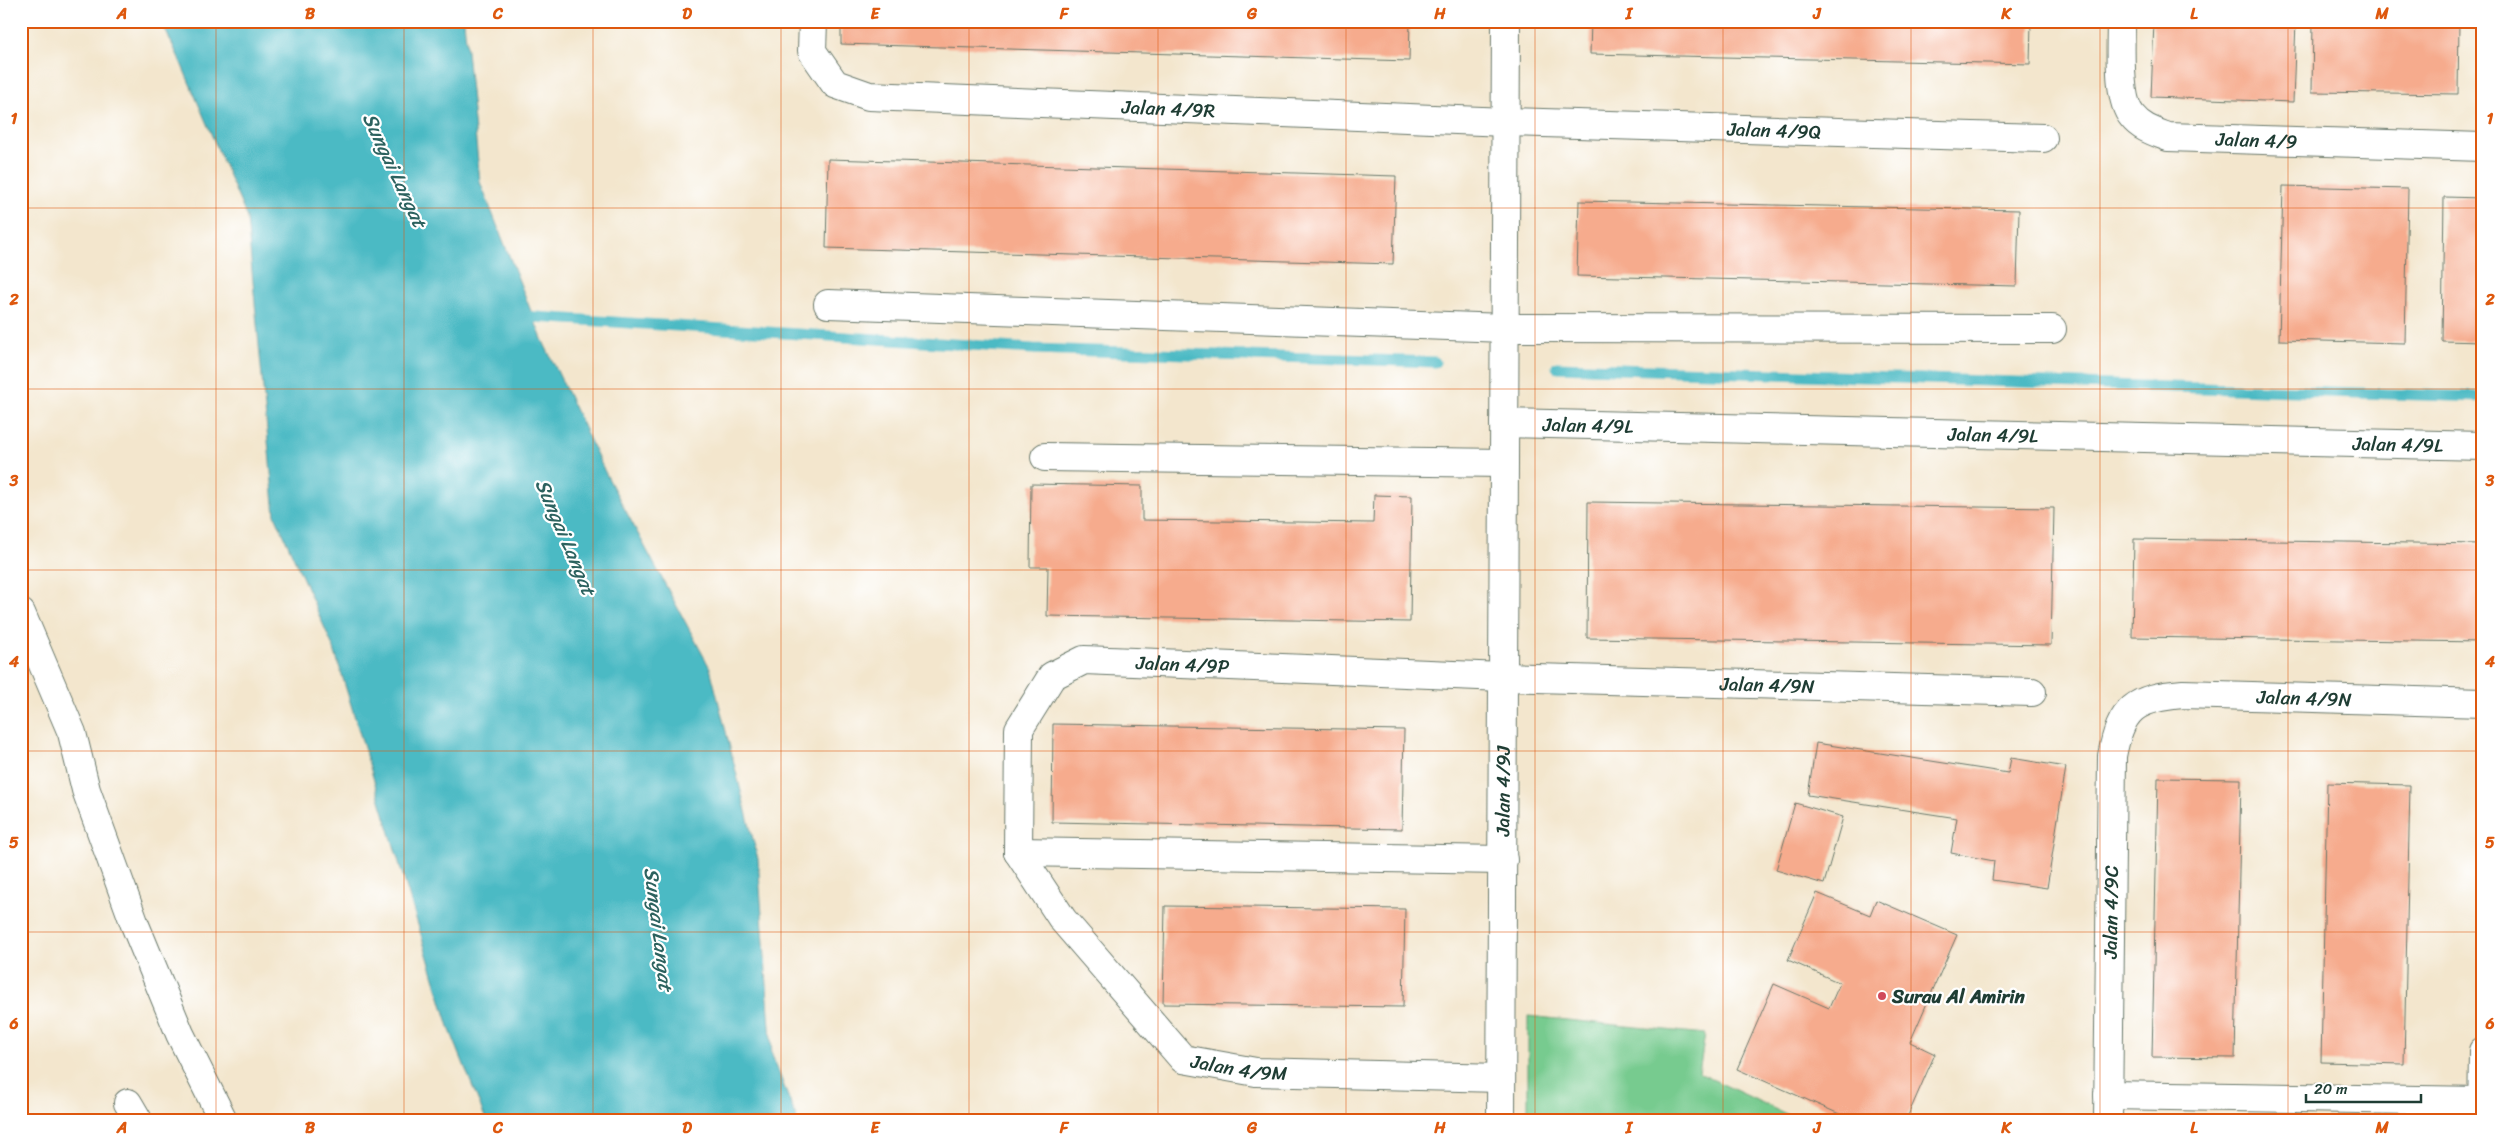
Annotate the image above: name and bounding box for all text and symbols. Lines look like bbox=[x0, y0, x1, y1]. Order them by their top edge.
text: A bbox=[116, 0, 127, 28]
text: B bbox=[305, 0, 316, 28]
text: C bbox=[492, 0, 504, 28]
text: D bbox=[682, 0, 692, 28]
text: E bbox=[871, 0, 881, 28]
text: F bbox=[1059, 0, 1070, 28]
text: G bbox=[1246, 0, 1258, 28]
text: H bbox=[1433, 0, 1446, 28]
text: I bbox=[1625, 0, 1634, 28]
text: J bbox=[1812, 0, 1822, 28]
text: K bbox=[2000, 0, 2012, 28]
text: L bbox=[2190, 0, 2198, 28]
text: M bbox=[2374, 0, 2389, 28]
street label: Jalan 4/9R bbox=[1120, 90, 1216, 127]
text: 1 bbox=[11, 104, 18, 133]
text: 1 bbox=[2487, 104, 2494, 133]
water label: Sungai Langat bbox=[352, 107, 438, 236]
street label: Jalan 4/9Q bbox=[1726, 113, 1821, 148]
street label: Jalan 4/9 bbox=[2214, 122, 2298, 158]
text: 2 bbox=[8, 285, 19, 314]
text: 2 bbox=[2484, 285, 2495, 314]
street label: Jalan 4/9L bbox=[1541, 408, 1634, 443]
street label: Jalan 4/9L bbox=[1946, 417, 2039, 453]
street label: Jalan 4/9L bbox=[2351, 427, 2444, 462]
text: 3 bbox=[9, 466, 19, 495]
text: 3 bbox=[2485, 466, 2495, 495]
water label: Sungai Langat bbox=[525, 473, 607, 603]
street label: Jalan 4/9P bbox=[1134, 646, 1230, 683]
text: 4 bbox=[8, 647, 19, 676]
text: 4 bbox=[2484, 647, 2495, 676]
street label: Jalan 4/9N bbox=[1718, 667, 1815, 703]
street label: Jalan 4/9N bbox=[2255, 680, 2352, 716]
street label: Jalan 4/9J bbox=[1486, 745, 1520, 837]
text: 5 bbox=[9, 828, 19, 857]
text: 5 bbox=[2485, 828, 2495, 857]
water label: Sungai Langat bbox=[634, 865, 684, 995]
street label: Jalan 4/9C bbox=[2094, 865, 2128, 960]
place label: Surau Al Amirin bbox=[1891, 980, 2026, 1013]
marker: Surau Al Amirin bbox=[1876, 990, 1888, 1002]
text: 6 bbox=[8, 1009, 19, 1038]
text: 6 bbox=[2484, 1009, 2495, 1038]
street label: Jalan 4/9M bbox=[1187, 1045, 1288, 1090]
scale bar bbox=[2306, 1071, 2422, 1103]
text: 20 m bbox=[2314, 1076, 2348, 1102]
text: A bbox=[116, 1113, 127, 1141]
text: B bbox=[305, 1113, 316, 1141]
text: C bbox=[492, 1113, 504, 1141]
text: D bbox=[682, 1113, 692, 1141]
text: E bbox=[871, 1113, 881, 1141]
text: F bbox=[1059, 1113, 1070, 1141]
text: G bbox=[1246, 1113, 1258, 1141]
text: H bbox=[1433, 1113, 1446, 1141]
text: I bbox=[1625, 1113, 1634, 1141]
text: J bbox=[1812, 1113, 1822, 1141]
text: K bbox=[2000, 1113, 2012, 1141]
text: L bbox=[2190, 1113, 2198, 1141]
text: M bbox=[2374, 1113, 2389, 1141]

